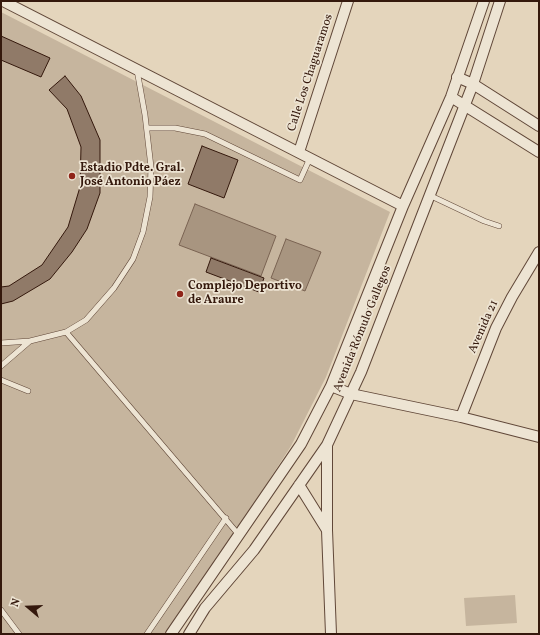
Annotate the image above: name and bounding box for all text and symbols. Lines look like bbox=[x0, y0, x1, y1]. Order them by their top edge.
street label: Calle Los Chaguaramos bbox=[285, 12, 337, 134]
place label: Estadio Pdte. Gral. José Antonio Páez bbox=[80, 162, 184, 190]
marker: Estadio Pdte. Gral. José Antonio Páez bbox=[67, 171, 77, 181]
street label: Avenida Rómulo Gallegos bbox=[331, 264, 395, 394]
place label: Complejo Deportivo de Araure bbox=[188, 280, 302, 308]
marker: Complejo Deportivo de Araure bbox=[175, 289, 185, 299]
street label: Avenida 21 bbox=[466, 298, 502, 356]
north arrow bbox=[8, 587, 48, 627]
text: N bbox=[8, 597, 25, 609]

